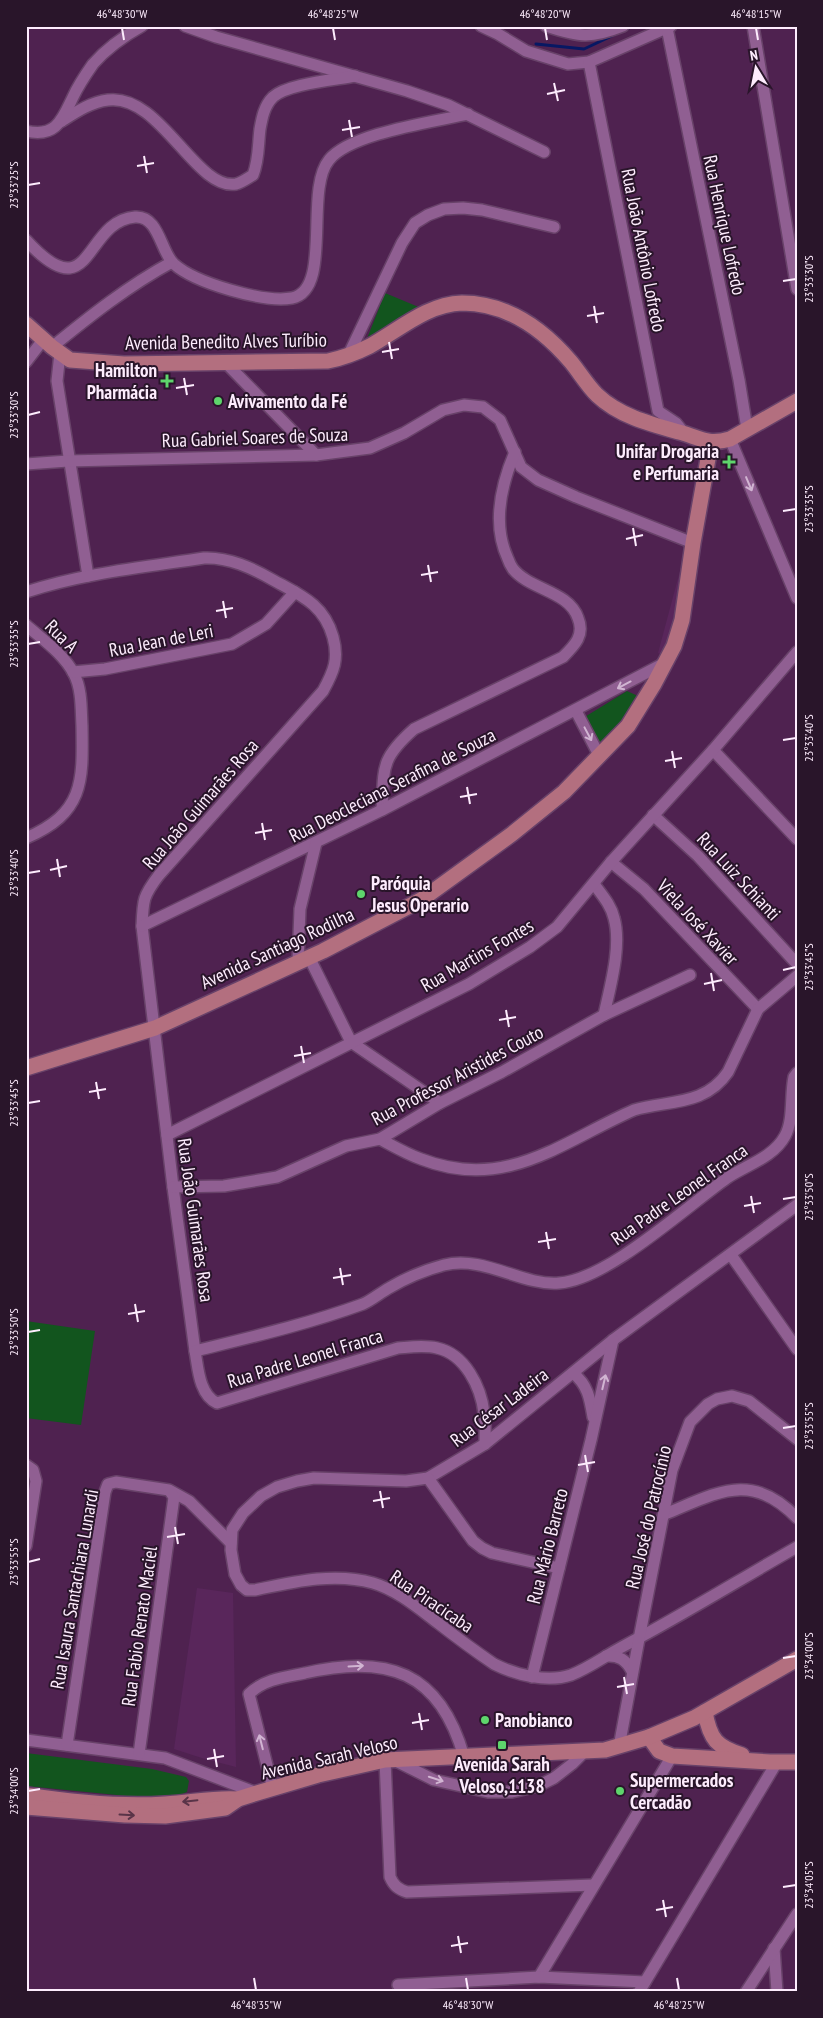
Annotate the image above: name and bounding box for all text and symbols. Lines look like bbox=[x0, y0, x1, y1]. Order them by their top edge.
text: 46°48'30"W bbox=[97, 6, 147, 21]
text: 46°48'25"W bbox=[308, 6, 358, 21]
text: 46°48'20"W bbox=[520, 6, 570, 21]
text: 46°48'15"W bbox=[731, 6, 781, 21]
north arrow bbox=[730, 42, 780, 92]
text: N bbox=[748, 46, 759, 65]
street label: Rua Henrique Lofredo bbox=[698, 153, 752, 297]
text: 23°33'25"S bbox=[6, 161, 21, 209]
street label: Rua João Antônio Lofredo bbox=[616, 166, 672, 334]
text: 23°33'30"S bbox=[801, 255, 816, 303]
street label: Avenida Benedito Alves Turíbio bbox=[125, 327, 327, 355]
place label: Hamilton Pharmácia bbox=[87, 358, 157, 404]
marker: Hamilton Pharmácia bbox=[161, 375, 173, 387]
place label: Avivamento da Fé bbox=[227, 389, 347, 413]
text: 23°33'30"S bbox=[6, 391, 21, 439]
marker: Avivamento da Fé bbox=[212, 395, 224, 407]
street label: Rua Gabriel Soares de Souza bbox=[161, 422, 349, 452]
place label: Unifar Drogaria e Perfumaria bbox=[616, 439, 719, 485]
marker: Unifar Drogaria e Perfumaria bbox=[723, 456, 735, 468]
one-way arrow bbox=[744, 476, 754, 491]
text: 23°33'35"S bbox=[801, 485, 816, 533]
street label: Rua A bbox=[40, 614, 84, 658]
street label: Rua Jean de Leri bbox=[107, 618, 215, 662]
text: 23°33'35"S bbox=[6, 620, 21, 668]
one-way arrow bbox=[617, 681, 632, 690]
text: 23°33'40"S bbox=[801, 714, 816, 762]
street label: Rua Deocleciana Serafina de Souza bbox=[285, 722, 499, 848]
one-way arrow bbox=[584, 726, 593, 741]
street label: Rua João Guimarães Rosa bbox=[137, 734, 263, 874]
street label: Rua Luiz Schianti bbox=[692, 827, 786, 925]
text: 23°33'40"S bbox=[6, 849, 21, 897]
place label: Paróquia Jesus Operario bbox=[370, 871, 469, 917]
street label: Viela José Xavier bbox=[651, 873, 744, 971]
marker: Paróquia Jesus Operario bbox=[355, 888, 367, 900]
street label: Avenida Santiago Rodilha bbox=[196, 902, 358, 994]
street label: Rua Martins Fontes bbox=[416, 913, 538, 997]
text: 23°33'45"S bbox=[801, 943, 816, 991]
street label: Rua Professor Aristides Couto bbox=[367, 1020, 547, 1130]
text: 23°33'45"S bbox=[6, 1079, 21, 1127]
street label: Rua João Guimarães Rosa bbox=[173, 1137, 219, 1303]
street label: Rua Padre Leonel Franca bbox=[606, 1138, 752, 1250]
text: 23°33'50"S bbox=[801, 1173, 816, 1221]
text: 23°33'50"S bbox=[6, 1308, 21, 1356]
street label: Rua Padre Leonel Franca bbox=[225, 1323, 385, 1393]
street label: Rua César Ladeira bbox=[445, 1362, 553, 1452]
one-way arrow bbox=[599, 1374, 609, 1390]
text: 23°33'55"S bbox=[801, 1402, 816, 1450]
street label: Rua José do Patrocínio bbox=[620, 1443, 676, 1591]
street label: Rua Mário Barreto bbox=[521, 1486, 573, 1606]
street label: Rua Isaura Santachiara Lunardi bbox=[45, 1487, 103, 1691]
text: 23°33'55"S bbox=[6, 1538, 21, 1586]
street label: Rua Fabio Renato Maciel bbox=[116, 1544, 162, 1708]
street label: Rua Piracicaba bbox=[386, 1564, 478, 1638]
text: 23°34'00"S bbox=[801, 1632, 816, 1680]
one-way arrow bbox=[348, 1662, 364, 1671]
place label: Panobianco bbox=[495, 1708, 572, 1732]
marker: Panobianco bbox=[479, 1714, 491, 1726]
street label: Avenida Sarah Veloso bbox=[258, 1730, 400, 1784]
one-way arrow bbox=[256, 1734, 265, 1750]
marker: Avenida Sarah Veloso,1138 bbox=[496, 1739, 508, 1751]
place label: Avenida Sarah Veloso,1138 bbox=[453, 1752, 550, 1798]
text: 23°34'00"S bbox=[6, 1767, 21, 1815]
place label: Supermercados Cercadão bbox=[630, 1768, 734, 1814]
one-way arrow bbox=[428, 1775, 444, 1785]
marker: Supermercados Cercadão bbox=[614, 1785, 626, 1797]
one-way arrow bbox=[182, 1797, 198, 1806]
one-way arrow bbox=[118, 1810, 135, 1820]
text: 23°34'05"S bbox=[801, 1861, 816, 1909]
text: 46°48'35"W bbox=[231, 1997, 281, 2012]
text: 46°48'30"W bbox=[443, 1997, 493, 2012]
text: 46°48'25"W bbox=[654, 1997, 704, 2012]

